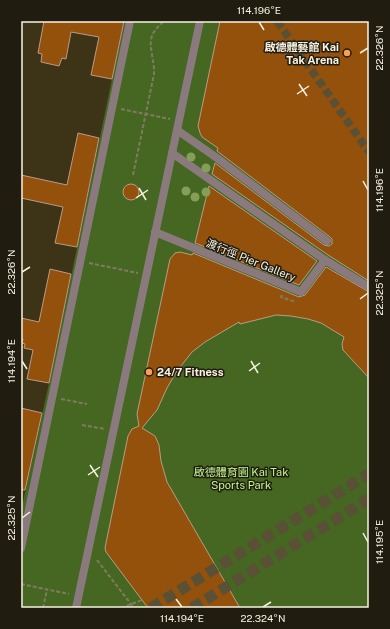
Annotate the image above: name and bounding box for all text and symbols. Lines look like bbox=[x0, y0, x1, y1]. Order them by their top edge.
text: 114.196°E bbox=[237, 4, 281, 16]
text: 22.326°N bbox=[373, 26, 385, 70]
place label: 啟德體藝館 Kai Tak Arena bbox=[265, 41, 339, 66]
marker: 啟德體藝館 Kai Tak Arena bbox=[342, 48, 352, 58]
text: 114.196°E bbox=[373, 168, 385, 212]
street label: 渡行徑 Pier Gallery bbox=[204, 237, 298, 283]
text: 22.326°N bbox=[5, 250, 17, 294]
text: 22.325°N bbox=[373, 270, 385, 316]
text: 114.194°E bbox=[5, 339, 17, 383]
place label: 24/7 Fitness bbox=[157, 366, 224, 378]
marker: 24/7 Fitness bbox=[144, 367, 154, 377]
park label: 啟德體育園 Kai Tak Sports Park bbox=[194, 466, 288, 491]
text: 22.325°N bbox=[5, 495, 17, 541]
text: 114.195°E bbox=[373, 520, 385, 564]
text: 114.194°E bbox=[160, 612, 204, 624]
text: 22.324°N bbox=[241, 612, 285, 624]

